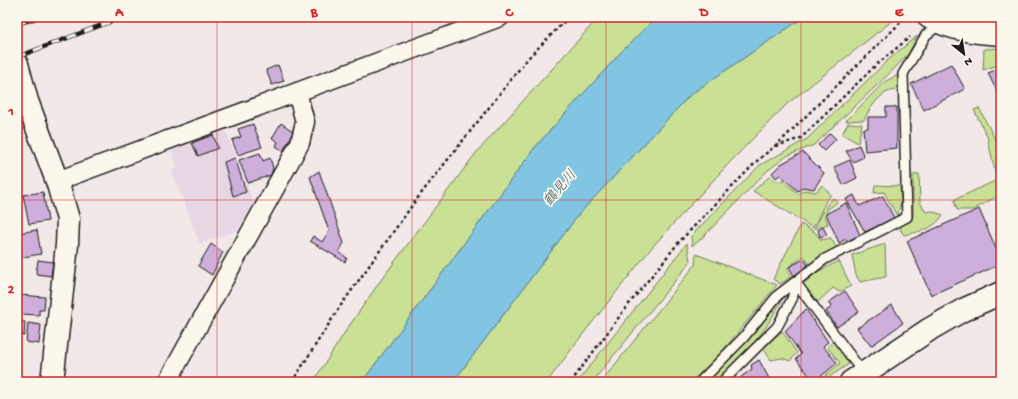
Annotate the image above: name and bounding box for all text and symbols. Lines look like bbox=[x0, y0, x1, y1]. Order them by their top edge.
text: A bbox=[114, 6, 124, 21]
text: B bbox=[310, 6, 319, 21]
text: C bbox=[504, 6, 514, 21]
text: D bbox=[699, 6, 709, 21]
text: E bbox=[895, 6, 904, 21]
north arrow bbox=[944, 34, 984, 74]
text: N bbox=[962, 54, 974, 68]
text: 1 bbox=[7, 105, 14, 120]
water label: 鶴見川 bbox=[540, 167, 581, 210]
text: 2 bbox=[8, 283, 15, 298]

